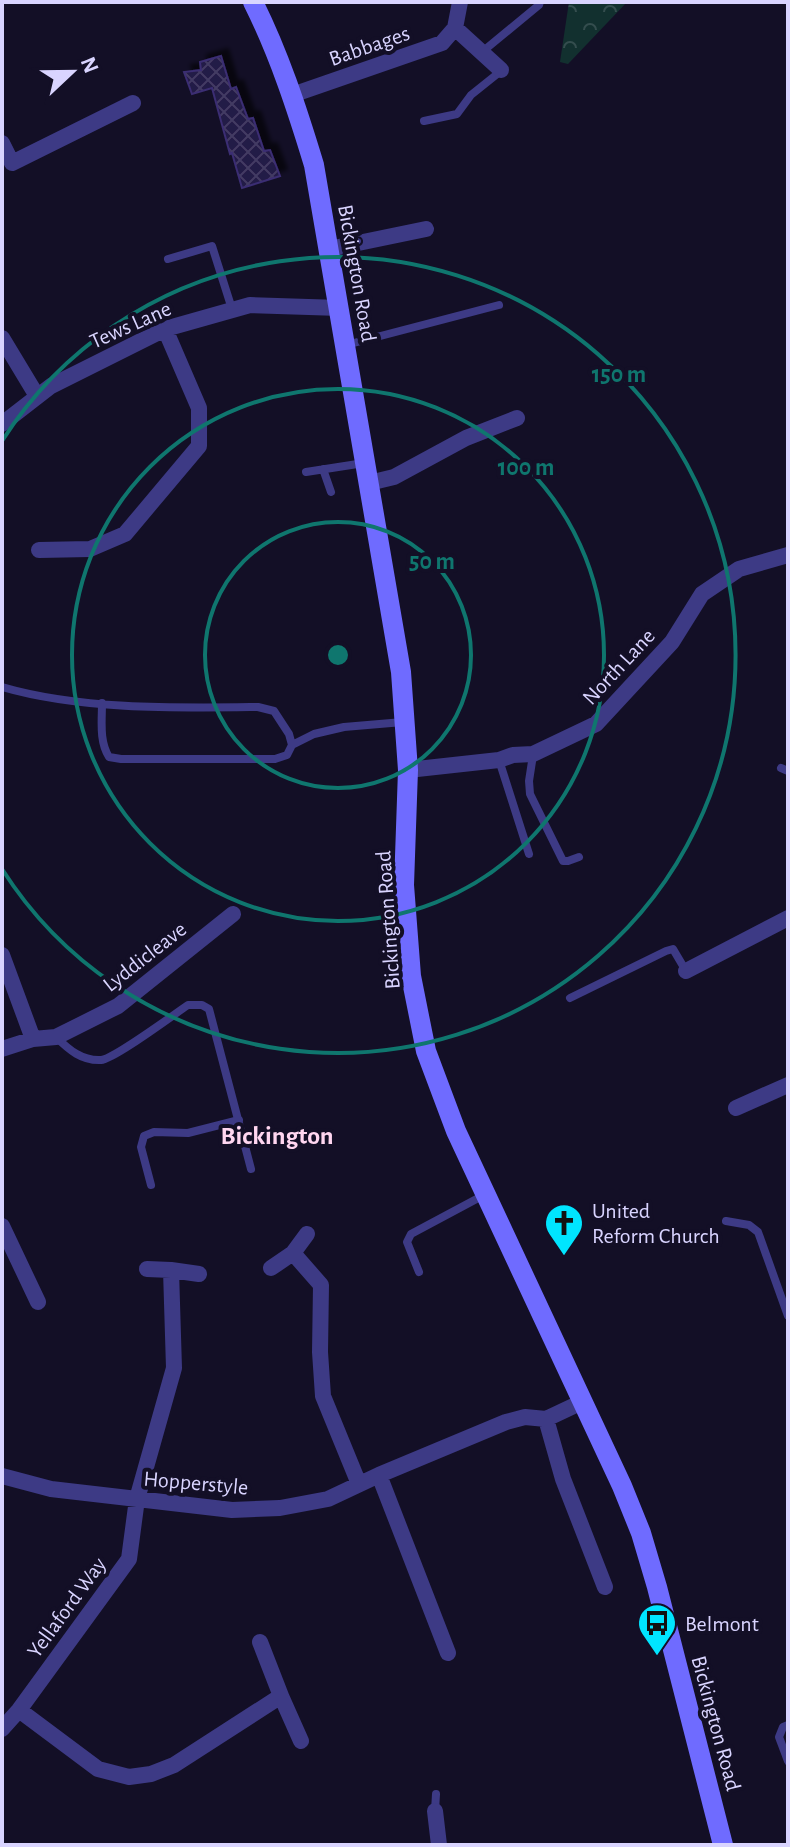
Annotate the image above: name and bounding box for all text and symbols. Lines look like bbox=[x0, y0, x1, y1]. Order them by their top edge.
street label: Babbages bbox=[326, 22, 413, 70]
north arrow bbox=[32, 32, 112, 112]
text: N bbox=[77, 54, 103, 76]
street label: Bickington Road bbox=[334, 203, 380, 344]
street label: Tews Lane bbox=[86, 297, 174, 353]
text: 150 m bbox=[592, 363, 646, 387]
text: 100 m bbox=[498, 456, 554, 480]
text: 50 m bbox=[409, 550, 455, 574]
street label: North Lane bbox=[578, 624, 659, 709]
centre of rings bbox=[324, 641, 352, 669]
street label: Bickington Road bbox=[372, 850, 404, 990]
street label: Lyddicleave bbox=[99, 918, 190, 996]
district label: Bickington bbox=[220, 1123, 334, 1149]
place label: United Reform Church bbox=[592, 1200, 720, 1247]
church icon: United Reform Church bbox=[543, 1202, 585, 1257]
street label: Hopperstyle bbox=[143, 1467, 249, 1499]
street label: Yellaford Way bbox=[23, 1553, 111, 1662]
bus stop icon: Belmont bbox=[636, 1602, 678, 1657]
place label: Belmont bbox=[685, 1613, 759, 1635]
street label: Bickington Road bbox=[687, 1653, 745, 1793]

